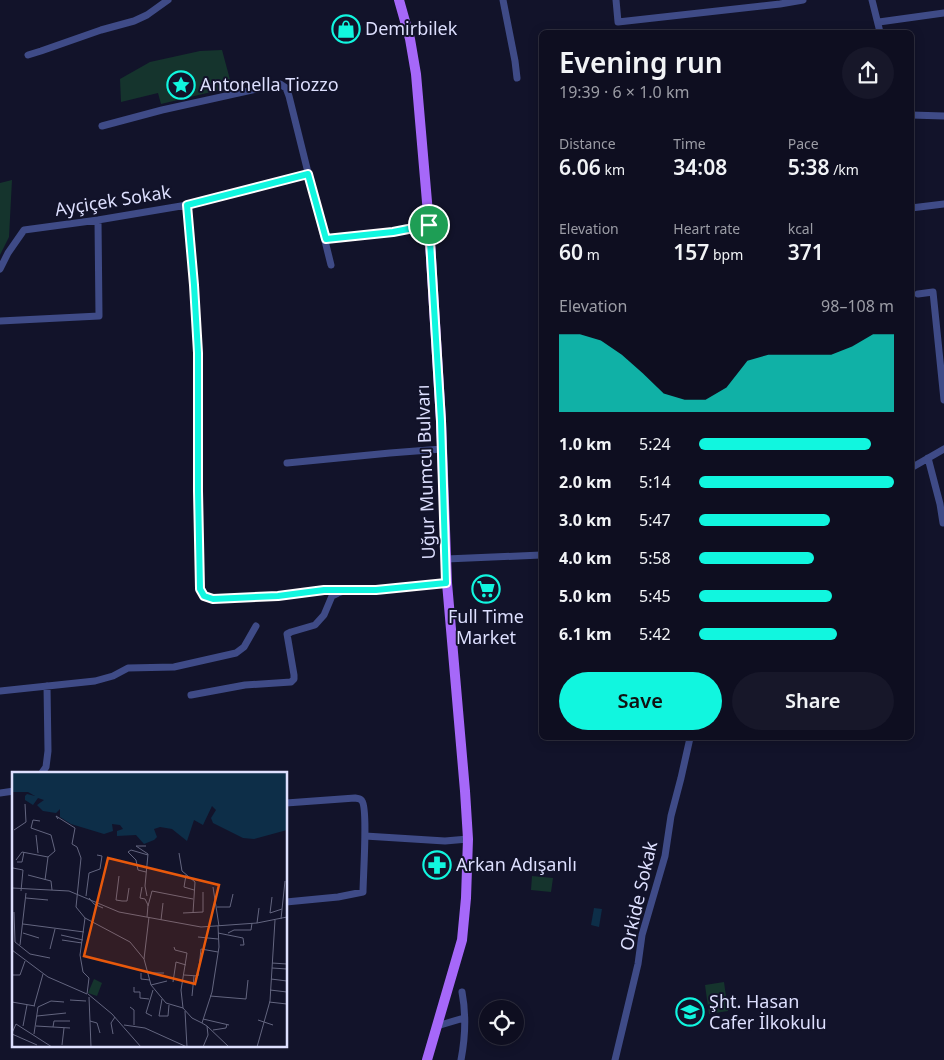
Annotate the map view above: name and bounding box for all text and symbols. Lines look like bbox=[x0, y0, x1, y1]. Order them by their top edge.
shop icon: Demirbilek bbox=[331, 14, 361, 44]
place label: Demirbilek bbox=[365, 16, 458, 40]
text: Evening run bbox=[559, 43, 723, 81]
button: share bbox=[842, 47, 894, 99]
place icon: Antonella Tiozzo bbox=[166, 70, 196, 100]
place label: Antonella Tiozzo bbox=[200, 72, 339, 96]
text: 19:39 · 6 × 1.0 km bbox=[559, 81, 689, 103]
text: Distance bbox=[559, 134, 616, 153]
text: Time bbox=[673, 134, 706, 153]
text: Pace bbox=[788, 134, 819, 153]
text: 6.06 bbox=[559, 153, 601, 181]
text: 34:08 bbox=[673, 153, 727, 181]
text: 5:38 bbox=[788, 153, 830, 181]
text: km bbox=[601, 160, 625, 179]
text: /km bbox=[830, 160, 859, 179]
street label: Ayçiçek Sokak bbox=[53, 179, 173, 221]
pin bbox=[408, 204, 450, 246]
icon: arrive bbox=[415, 211, 443, 239]
text: Elevation bbox=[559, 219, 619, 238]
text: Heart rate bbox=[673, 219, 740, 238]
text: kcal bbox=[788, 219, 813, 238]
text: 60 bbox=[559, 238, 583, 266]
text: 157 bbox=[673, 238, 709, 266]
text: 371 bbox=[788, 238, 824, 266]
text: m bbox=[583, 245, 600, 264]
text: bpm bbox=[709, 245, 743, 264]
text: Elevation bbox=[559, 295, 627, 317]
text: 98–108 m bbox=[821, 295, 894, 317]
street label: Uğur Mumcu Bulvarı bbox=[410, 384, 440, 560]
text: 1.0 km bbox=[559, 433, 611, 455]
text: 5:24 bbox=[639, 433, 671, 455]
text: 2.0 km bbox=[559, 471, 611, 493]
text: 5:14 bbox=[639, 471, 671, 493]
text: 3.0 km bbox=[559, 509, 611, 531]
text: 5:47 bbox=[639, 509, 671, 531]
text: 4.0 km bbox=[559, 547, 611, 569]
text: 5:58 bbox=[639, 547, 671, 569]
supermarket icon: Full Time Market bbox=[471, 574, 501, 604]
text: 5.0 km bbox=[559, 585, 611, 607]
text: 5:45 bbox=[639, 585, 671, 607]
place label: Full Time Market bbox=[448, 604, 524, 649]
text: 6.1 km bbox=[559, 623, 611, 645]
text: 5:42 bbox=[639, 623, 671, 645]
button: Save bbox=[559, 672, 722, 730]
button: Share bbox=[732, 672, 894, 730]
inset map bbox=[12, 772, 288, 1048]
street label: Orkide Sokak bbox=[614, 838, 662, 953]
pharmacy icon: Arkan Adışanlı bbox=[422, 850, 452, 880]
place label: Arkan Adışanlı bbox=[456, 852, 577, 876]
place label: Şht. Hasan Cafer İlkokulu bbox=[709, 989, 827, 1034]
school or university icon: Şht. Hasan Cafer İlkokulu bbox=[675, 997, 705, 1027]
map controls bbox=[479, 1000, 524, 1045]
button: locate bbox=[479, 1000, 524, 1045]

